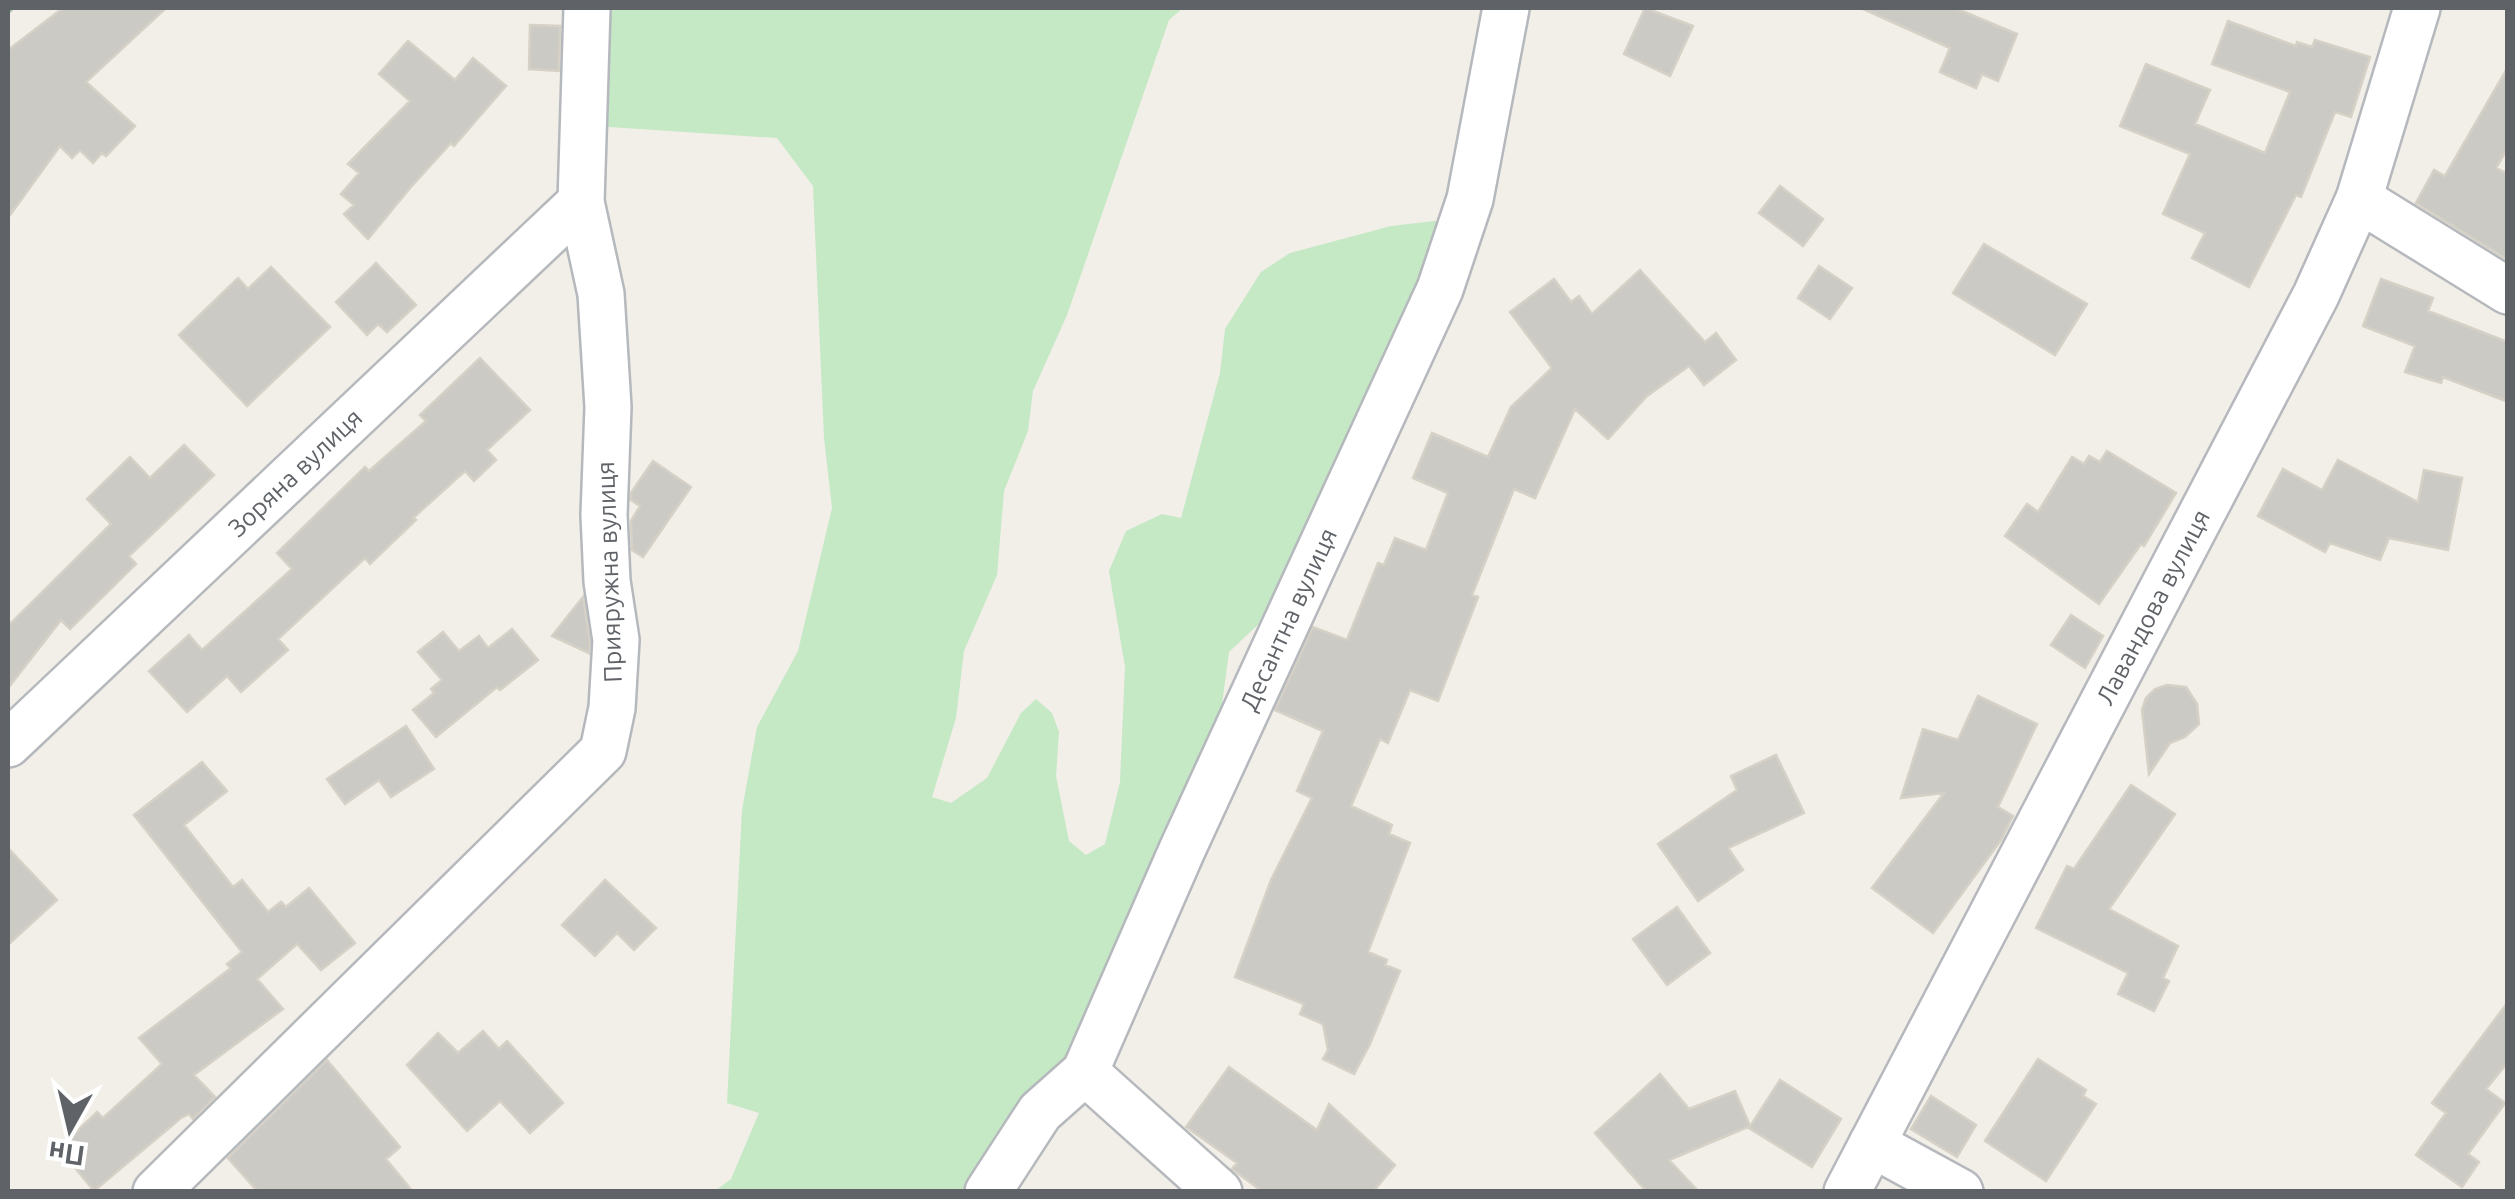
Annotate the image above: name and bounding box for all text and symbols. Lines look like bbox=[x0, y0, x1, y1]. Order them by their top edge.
street label: Зоряна вулиця bbox=[223, 403, 367, 542]
street label: Прияружна вулиця bbox=[591, 461, 627, 683]
street label: Лавандова вулиця bbox=[2090, 505, 2215, 709]
street label: Десантна вулиця bbox=[1234, 524, 1342, 715]
north arrow bbox=[20, 1079, 120, 1179]
text: Пн bbox=[46, 1136, 87, 1172]

